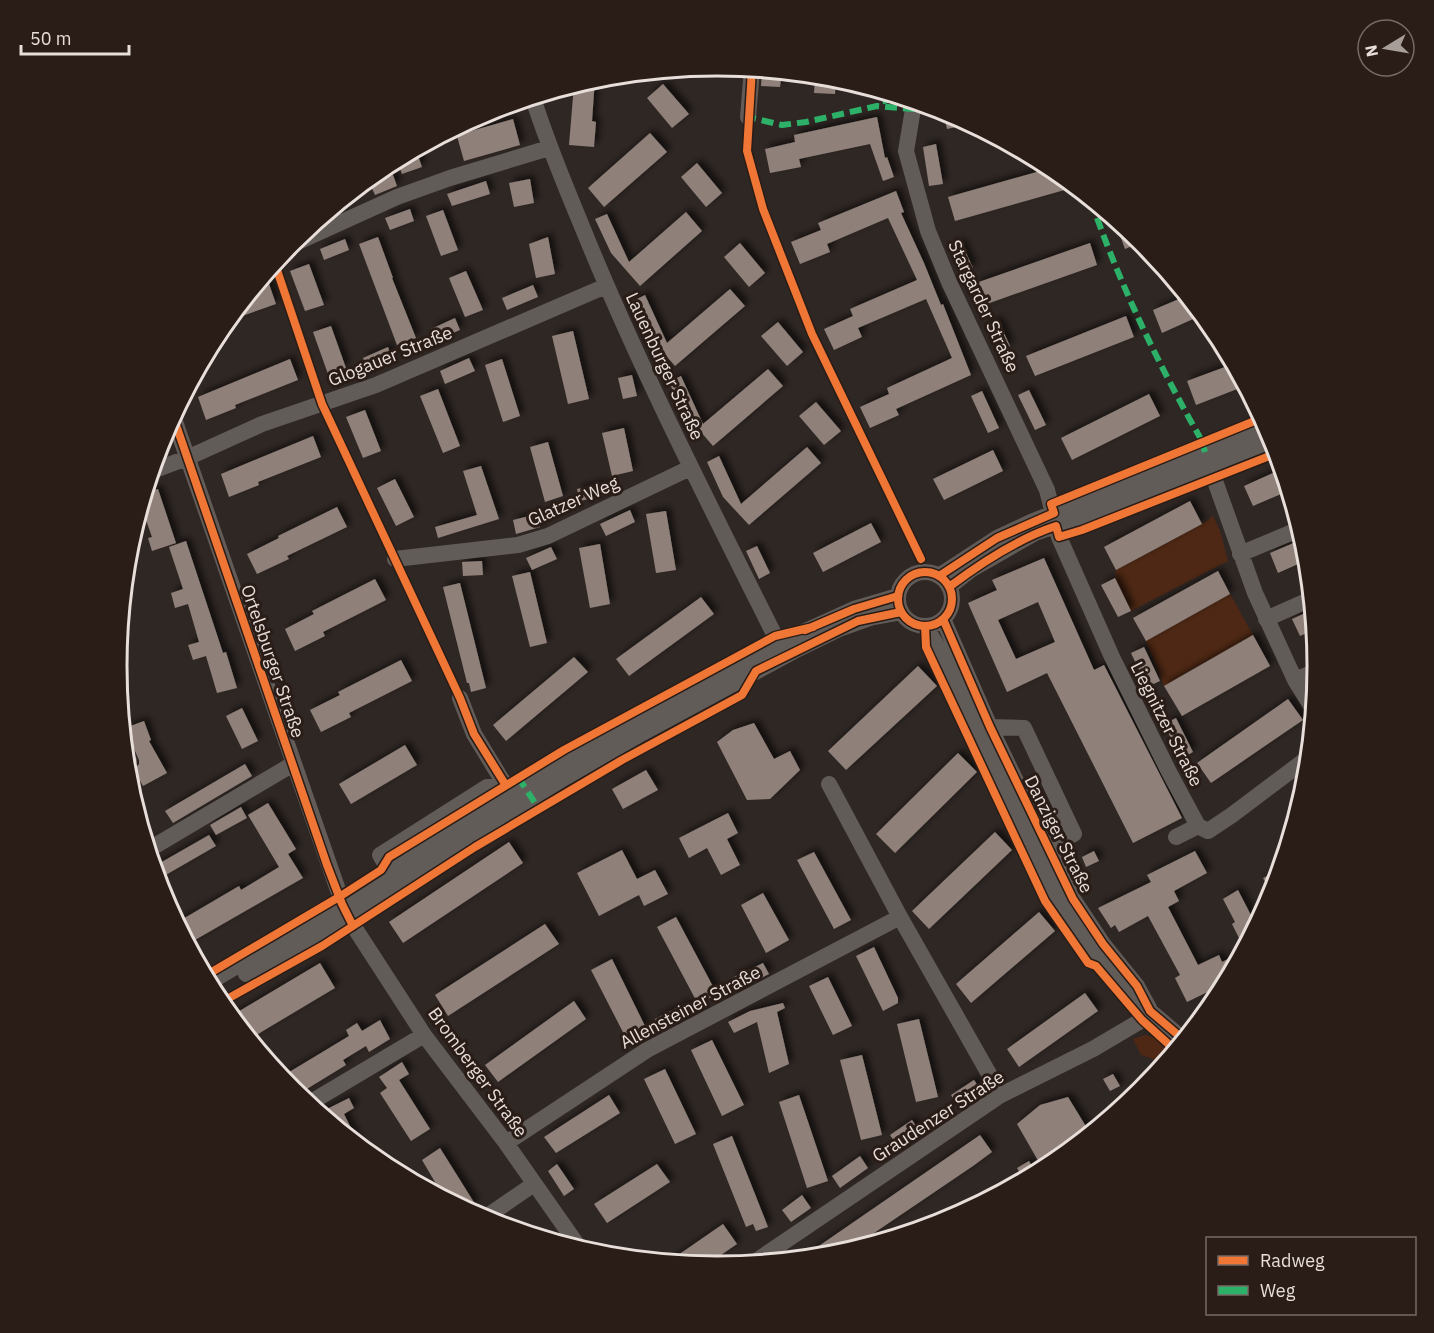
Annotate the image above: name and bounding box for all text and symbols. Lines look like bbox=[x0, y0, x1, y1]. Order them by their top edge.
scale bar bbox=[21, 18, 129, 56]
north arrow bbox=[1356, 18, 1416, 78]
text: 50 m bbox=[30, 27, 72, 50]
text: N bbox=[1360, 43, 1382, 58]
street label: Stargarder Straße bbox=[943, 236, 1025, 376]
street label: Lauenburger Straße bbox=[621, 289, 709, 444]
street label: Glogauer Straße bbox=[325, 321, 456, 391]
street label: Glatzer Weg bbox=[524, 470, 623, 531]
street label: Ortelsburger Straße bbox=[236, 581, 310, 741]
street label: Liegnitzer Straße bbox=[1126, 658, 1208, 790]
street label: Danziger Straße bbox=[1019, 771, 1099, 897]
street label: Allensteiner Straße bbox=[616, 960, 764, 1054]
street label: Bromberger Straße bbox=[423, 1003, 533, 1142]
street label: Graudenzer Straße bbox=[868, 1065, 1008, 1167]
legend bbox=[1206, 1237, 1416, 1315]
text: Radweg bbox=[1260, 1249, 1325, 1272]
text: Weg bbox=[1260, 1279, 1296, 1302]

